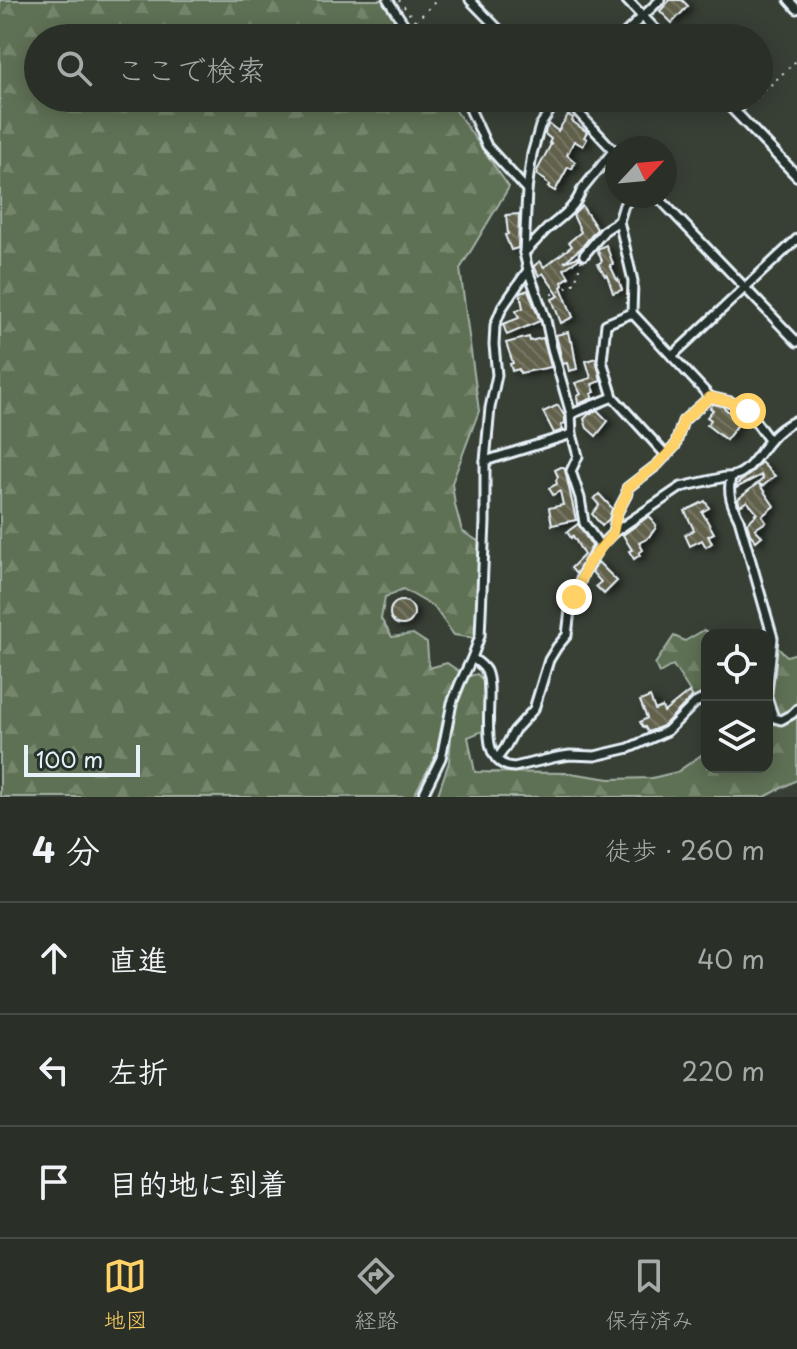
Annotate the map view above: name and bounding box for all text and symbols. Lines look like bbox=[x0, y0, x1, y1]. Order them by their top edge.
search box bbox=[24, 24, 773, 112]
icon: search bbox=[52, 46, 96, 90]
text: ここで検索 bbox=[116, 46, 266, 91]
north arrow bbox=[605, 136, 677, 208]
route start bbox=[730, 393, 766, 429]
route end bbox=[556, 579, 592, 615]
map controls bbox=[701, 629, 773, 773]
button: locate bbox=[701, 629, 773, 701]
button: layers bbox=[701, 701, 773, 773]
scale bar bbox=[24, 741, 140, 777]
text: 100 m bbox=[36, 742, 103, 775]
text: 4 分 bbox=[32, 823, 100, 875]
text: 徒歩 · 260 m bbox=[605, 830, 765, 869]
icon: ahead bbox=[32, 936, 76, 980]
text: 直進 bbox=[108, 936, 168, 981]
text: 40 m bbox=[697, 939, 765, 978]
icon: left bbox=[32, 1048, 76, 1092]
text: 左折 bbox=[108, 1048, 168, 1093]
text: 220 m bbox=[681, 1051, 765, 1090]
icon: arrive bbox=[32, 1160, 76, 1204]
text: 目的地に到着 bbox=[108, 1160, 288, 1205]
tab: 地図 bbox=[103, 1254, 148, 1335]
tab: 経路 bbox=[354, 1254, 399, 1335]
tab: 保存済み bbox=[605, 1254, 694, 1335]

